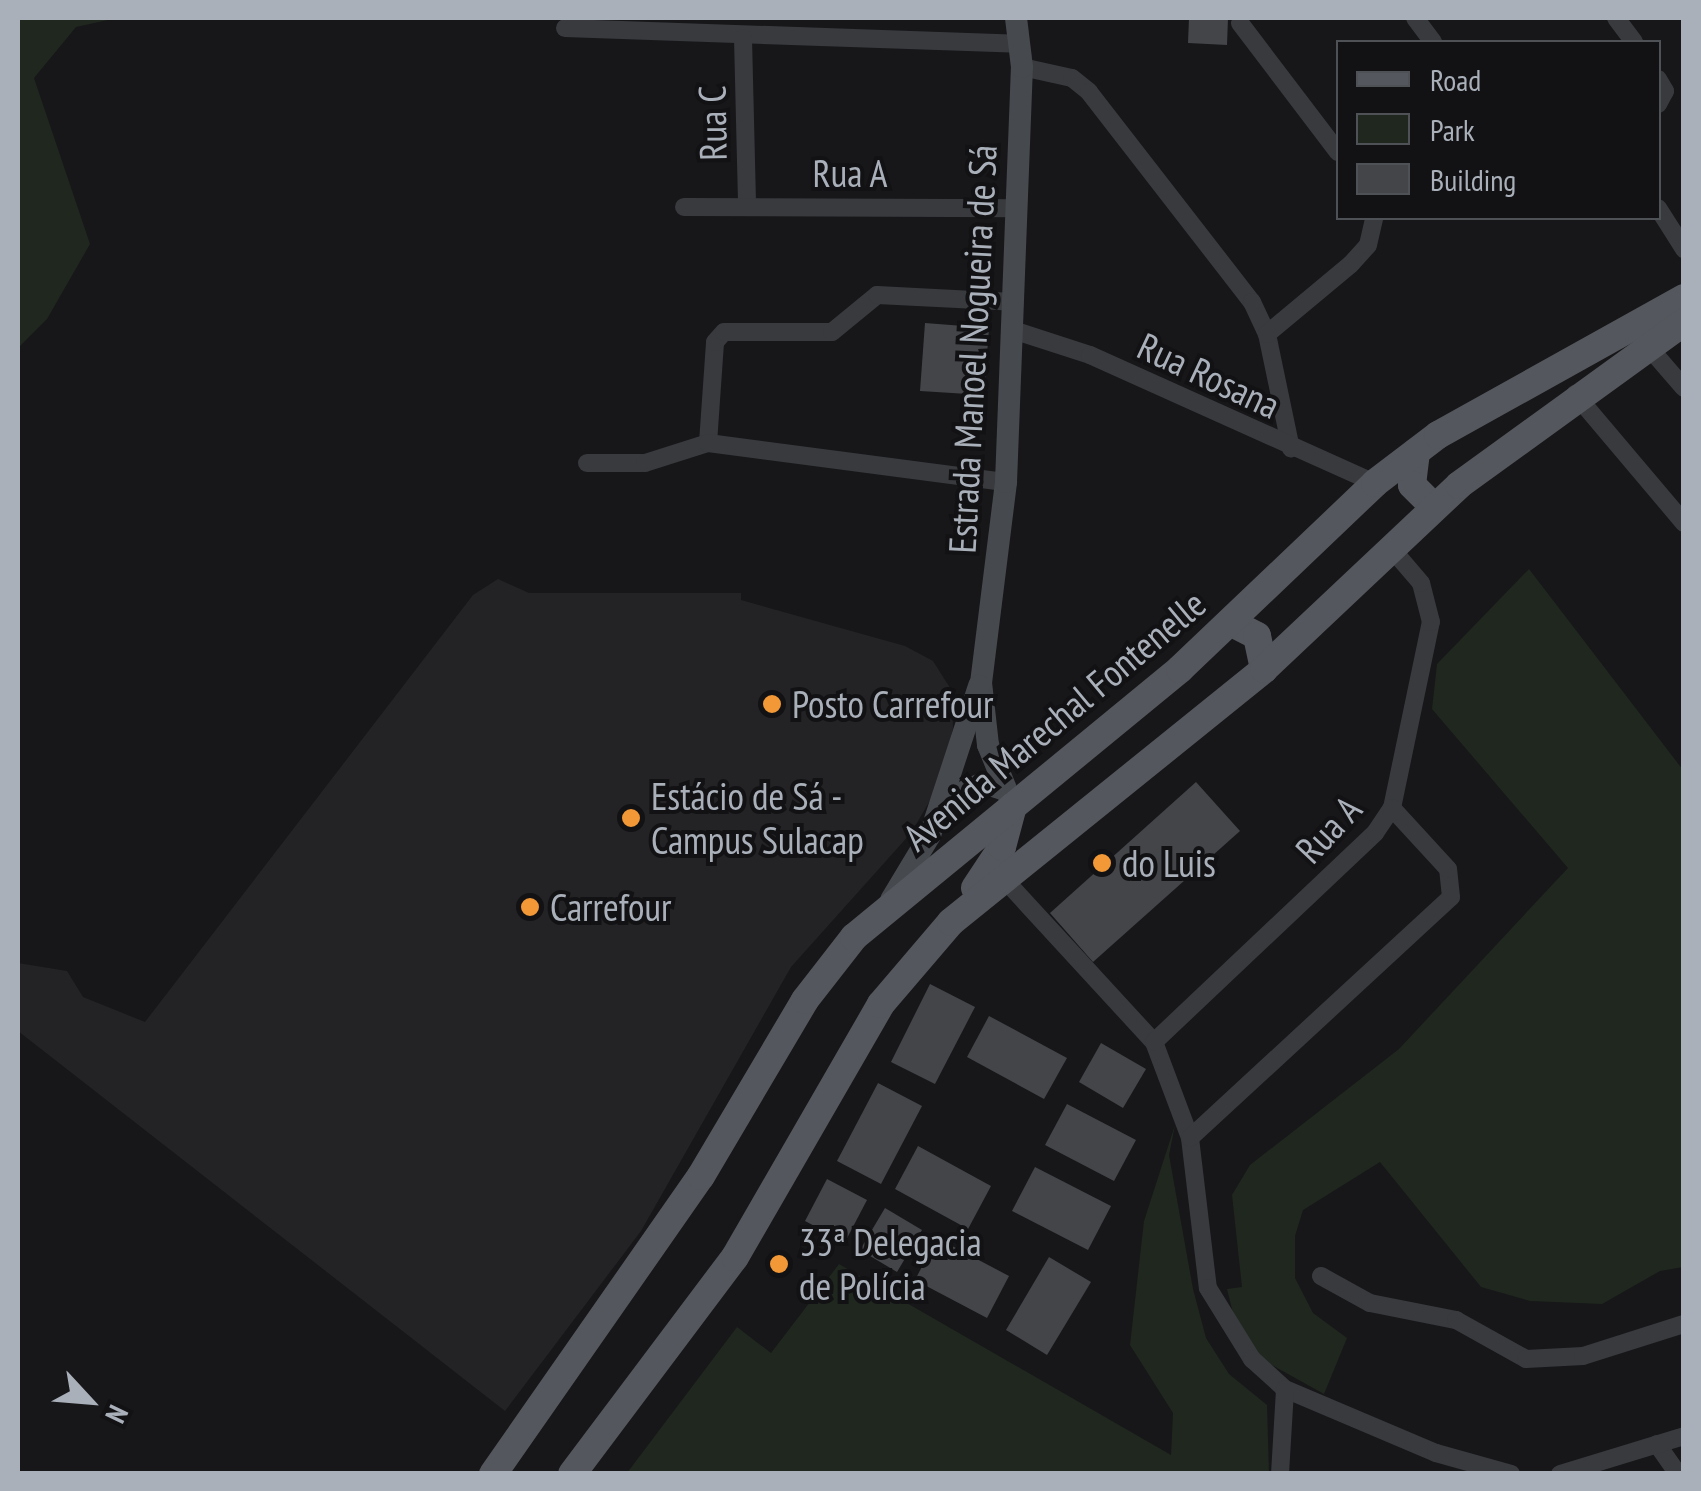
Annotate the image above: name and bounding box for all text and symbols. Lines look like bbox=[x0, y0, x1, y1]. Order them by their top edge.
legend bbox=[1336, 40, 1661, 220]
text: Road bbox=[1430, 60, 1481, 99]
street label: Rua C bbox=[689, 85, 735, 161]
text: Park bbox=[1430, 110, 1475, 149]
street label: Estrada Manoel Nogueira de Sá bbox=[939, 144, 1005, 554]
street label: Rua A bbox=[812, 150, 888, 196]
text: Building bbox=[1430, 160, 1516, 199]
street label: Rua Rosana bbox=[1131, 322, 1287, 428]
street label: Avenida Marechal Fontenelle bbox=[894, 580, 1214, 860]
place label: Posto Carrefour bbox=[792, 681, 993, 727]
marker: Posto Carrefour bbox=[761, 693, 783, 715]
place label: Estácio de Sá - Campus Sulacap bbox=[651, 773, 864, 862]
street label: Rua A bbox=[1285, 786, 1371, 872]
marker: Estácio de Sá - Campus Sulacap bbox=[620, 807, 642, 829]
place label: do Luis bbox=[1122, 840, 1216, 886]
marker: do Luis bbox=[1091, 852, 1113, 874]
place label: Carrefour bbox=[550, 884, 671, 930]
marker: Carrefour bbox=[519, 896, 541, 918]
place label: 33ª Delegacia de Polícia bbox=[799, 1219, 982, 1308]
marker: 33ª Delegacia de Polícia bbox=[768, 1253, 790, 1275]
north arrow bbox=[40, 1351, 140, 1451]
text: N bbox=[97, 1399, 137, 1429]

